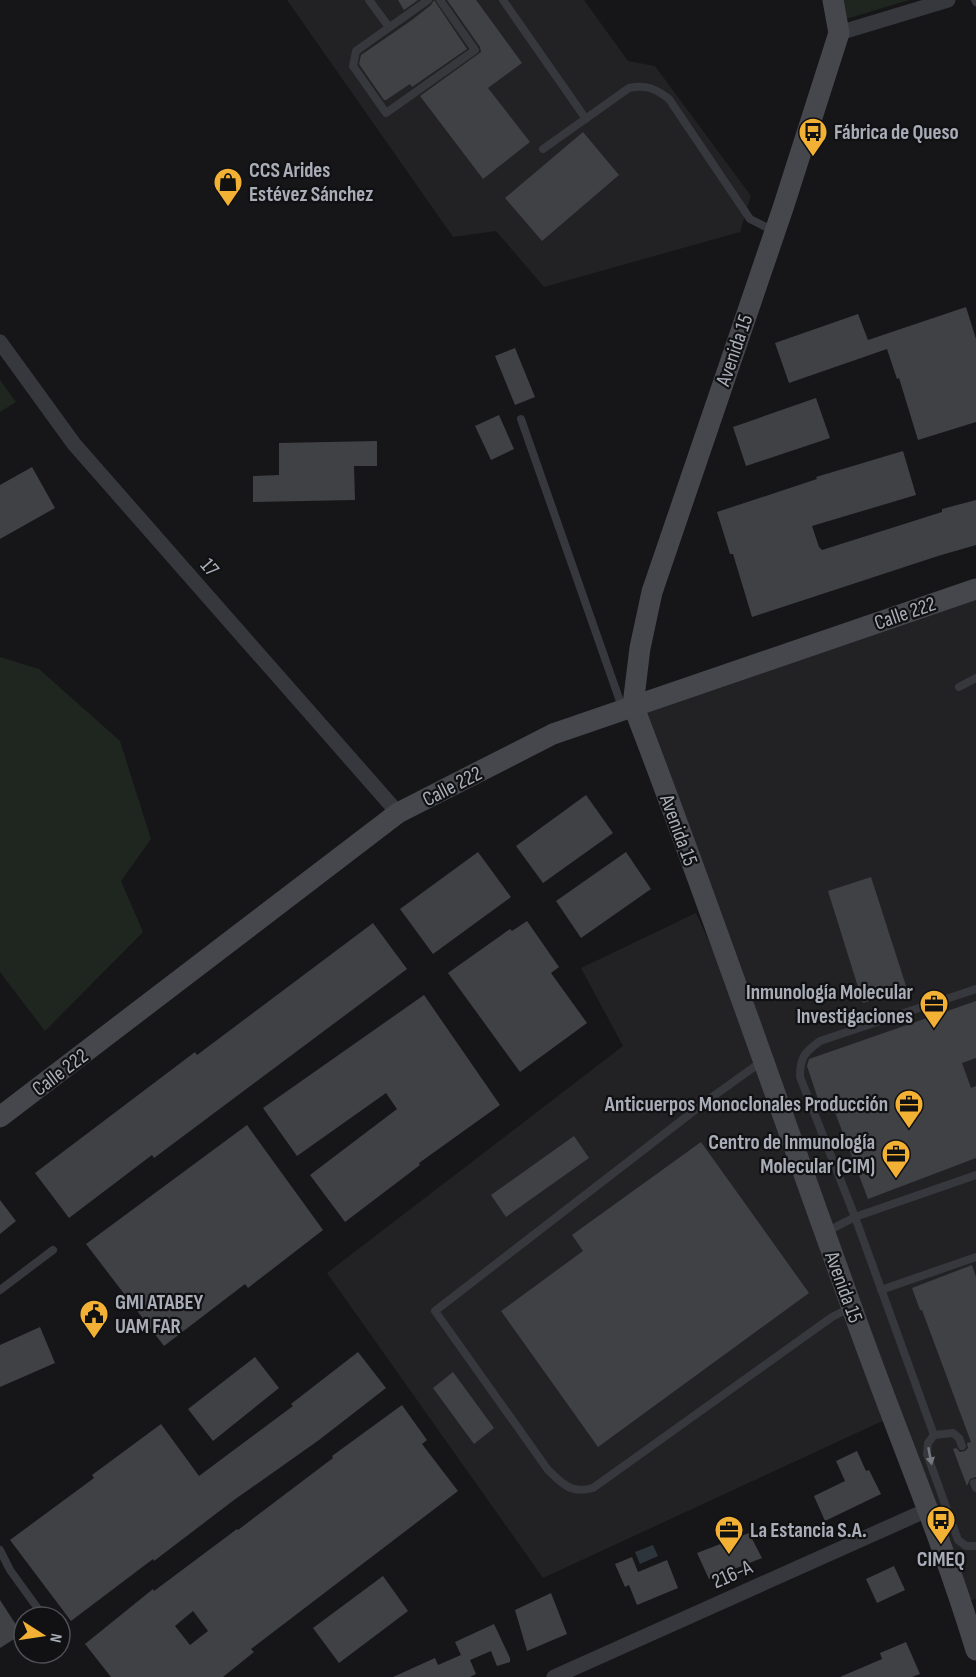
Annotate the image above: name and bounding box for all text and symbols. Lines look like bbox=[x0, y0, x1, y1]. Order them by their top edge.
bus stop icon: Fábrica de Queso bbox=[797, 116, 829, 158]
place label: Fábrica de Queso bbox=[834, 120, 959, 145]
place label: CCS Arides Estévez Sánchez bbox=[249, 158, 373, 207]
shop icon: CCS Arides Estévez Sánchez bbox=[212, 166, 244, 208]
street label: Avenida 15 bbox=[710, 311, 758, 390]
street label: 17 bbox=[195, 553, 225, 582]
street label: Calle 222 bbox=[871, 591, 939, 636]
street label: Calle 222 bbox=[418, 761, 486, 812]
street label: Avenida 15 bbox=[654, 790, 703, 869]
place label: Inmunología Molecular Investigaciones bbox=[746, 980, 913, 1029]
office icon: Inmunología Molecular Investigaciones bbox=[918, 988, 950, 1030]
street label: Calle 222 bbox=[27, 1043, 93, 1101]
office icon: Anticuerpos Monoclonales Producción bbox=[893, 1088, 925, 1130]
place label: Anticuerpos Monoclonales Producción bbox=[604, 1092, 888, 1117]
place label: Centro de Inmunología Molecular (CIM) bbox=[708, 1130, 875, 1179]
office icon: Centro de Inmunología Molecular (CIM) bbox=[880, 1138, 912, 1180]
street label: Avenida 15 bbox=[819, 1247, 868, 1326]
place label: GMI ATABEY UAM FAR bbox=[115, 1290, 204, 1339]
public building icon: GMI ATABEY UAM FAR bbox=[78, 1298, 110, 1340]
one-way arrow bbox=[926, 1447, 935, 1466]
bus stop icon: CIMEQ bbox=[925, 1504, 957, 1546]
office icon: La Estancia S.A. bbox=[713, 1514, 745, 1556]
place label: La Estancia S.A. bbox=[750, 1518, 867, 1543]
place label: CIMEQ bbox=[917, 1547, 965, 1572]
street label: 216-A bbox=[708, 1554, 757, 1594]
north arrow bbox=[12, 1605, 72, 1665]
text: N bbox=[45, 1632, 65, 1644]

